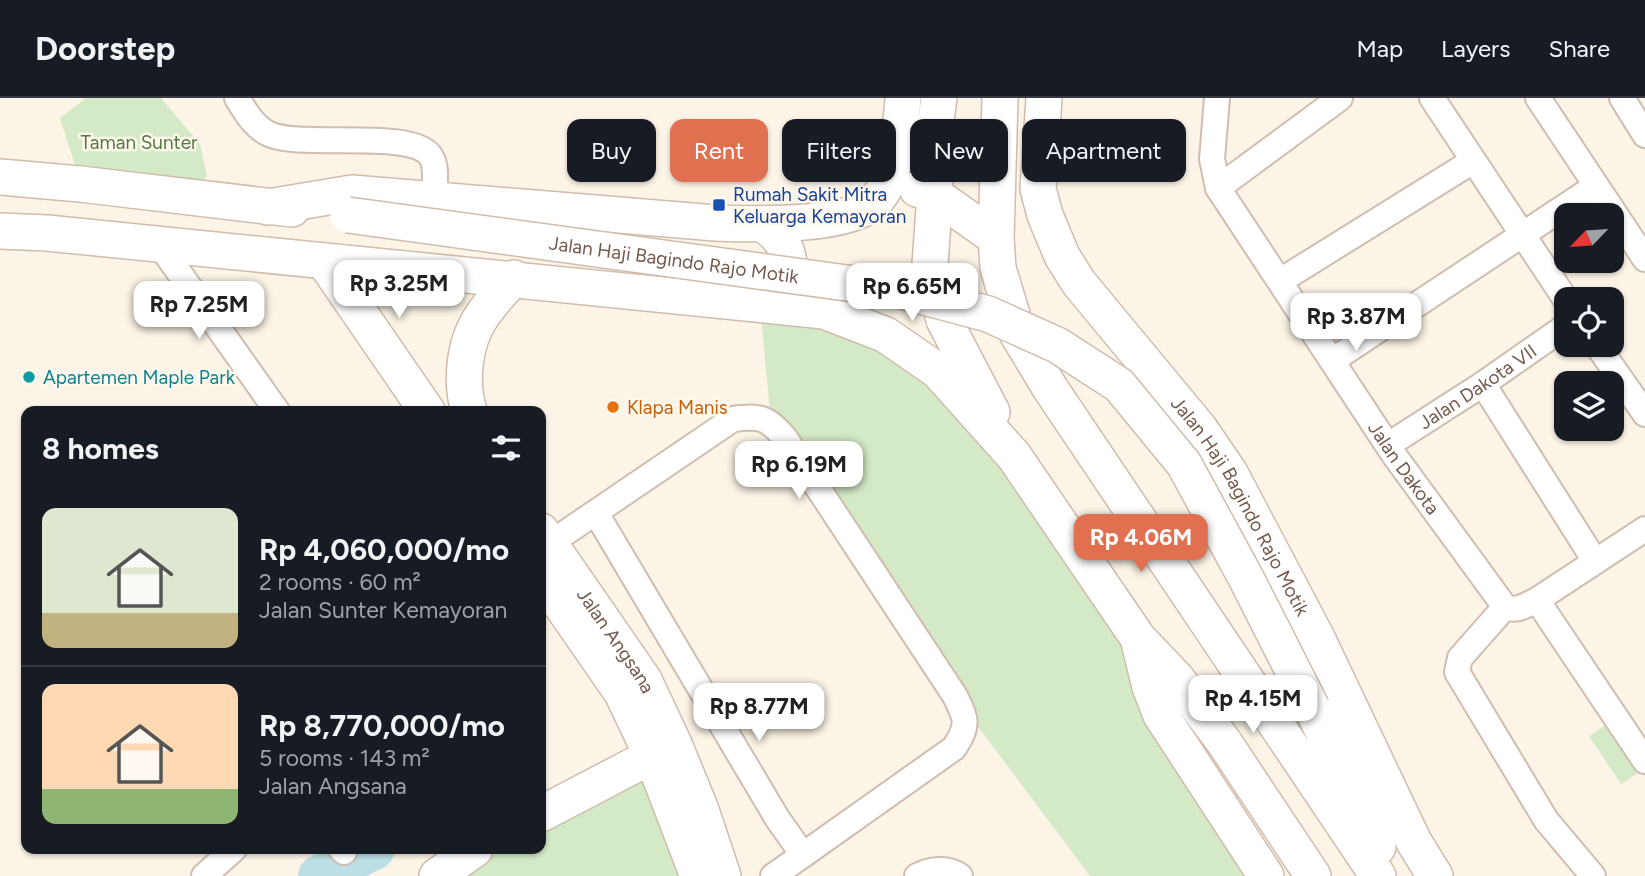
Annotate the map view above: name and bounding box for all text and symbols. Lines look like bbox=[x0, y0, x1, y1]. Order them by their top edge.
text: Doorstep bbox=[35, 29, 175, 68]
text: Map bbox=[1356, 34, 1403, 63]
text: Layers bbox=[1441, 34, 1510, 63]
text: Share bbox=[1548, 34, 1610, 63]
chip: Buy bbox=[567, 119, 656, 182]
chip: Rent bbox=[670, 119, 768, 182]
chip: Filters bbox=[782, 119, 896, 182]
chip: New bbox=[910, 119, 1008, 182]
chip: Apartment bbox=[1022, 119, 1186, 182]
park label: Taman Sunter bbox=[81, 131, 198, 154]
place label: Rumah Sakit Mitra Keluarga Kemayoran bbox=[733, 183, 906, 228]
marker: Rumah Sakit Mitra Keluarga Kemayoran bbox=[711, 197, 727, 213]
north arrow bbox=[1554, 203, 1624, 273]
map controls bbox=[1554, 203, 1624, 441]
street label: Jalan Haji Bagindo Rajo Motik bbox=[548, 231, 801, 288]
pin: Rp 3.25M bbox=[327, 260, 471, 320]
pin: Rp 6.65M bbox=[840, 264, 984, 323]
text: Rp 3.25M bbox=[349, 269, 449, 297]
text: Rp 6.65M bbox=[862, 272, 962, 300]
pin: Rp 7.25M bbox=[127, 282, 271, 341]
button: locate bbox=[1554, 287, 1624, 357]
text: Rp 7.25M bbox=[149, 290, 249, 318]
pin: Rp 3.87M bbox=[1284, 294, 1428, 353]
text: Rp 3.87M bbox=[1306, 302, 1406, 330]
street label: Jalan Dakota VII bbox=[1414, 339, 1541, 434]
place label: Apartemen Maple Park bbox=[43, 366, 236, 389]
marker: Apartemen Maple Park bbox=[21, 369, 37, 385]
button: layers bbox=[1554, 371, 1624, 441]
street label: Jalan Haji Bagindo Rajo Motik bbox=[1166, 392, 1315, 620]
place label: Klapa Manis bbox=[627, 396, 728, 419]
marker: Klapa Manis bbox=[605, 399, 621, 415]
street label: Jalan Dakota bbox=[1364, 417, 1445, 519]
icon: filters bbox=[487, 429, 525, 467]
text: 8 homes bbox=[42, 430, 159, 467]
pin: Rp 6.19M bbox=[727, 442, 871, 501]
text: Rp 6.19M bbox=[751, 450, 847, 478]
pin: Rp 4.06M bbox=[1069, 514, 1213, 574]
text: Rp 4.06M bbox=[1090, 523, 1192, 551]
text: Rp 4,060,000/mo bbox=[259, 531, 509, 568]
icon: home bbox=[98, 536, 182, 620]
text: 2 rooms · 60 m² bbox=[259, 568, 421, 596]
street label: Jalan Angsana bbox=[572, 584, 660, 697]
text: Jalan Sunter Kemayoran bbox=[259, 596, 507, 624]
pin: Rp 4.15M bbox=[1181, 676, 1325, 735]
pin: Rp 8.77M bbox=[687, 684, 831, 743]
text: Rp 4.15M bbox=[1204, 684, 1302, 712]
text: Rp 8.77M bbox=[709, 692, 809, 720]
text: Rp 8,770,000/mo bbox=[259, 707, 505, 744]
icon: home bbox=[98, 712, 182, 796]
text: 5 rooms · 143 m² bbox=[259, 744, 430, 772]
text: Jalan Angsana bbox=[259, 772, 407, 800]

